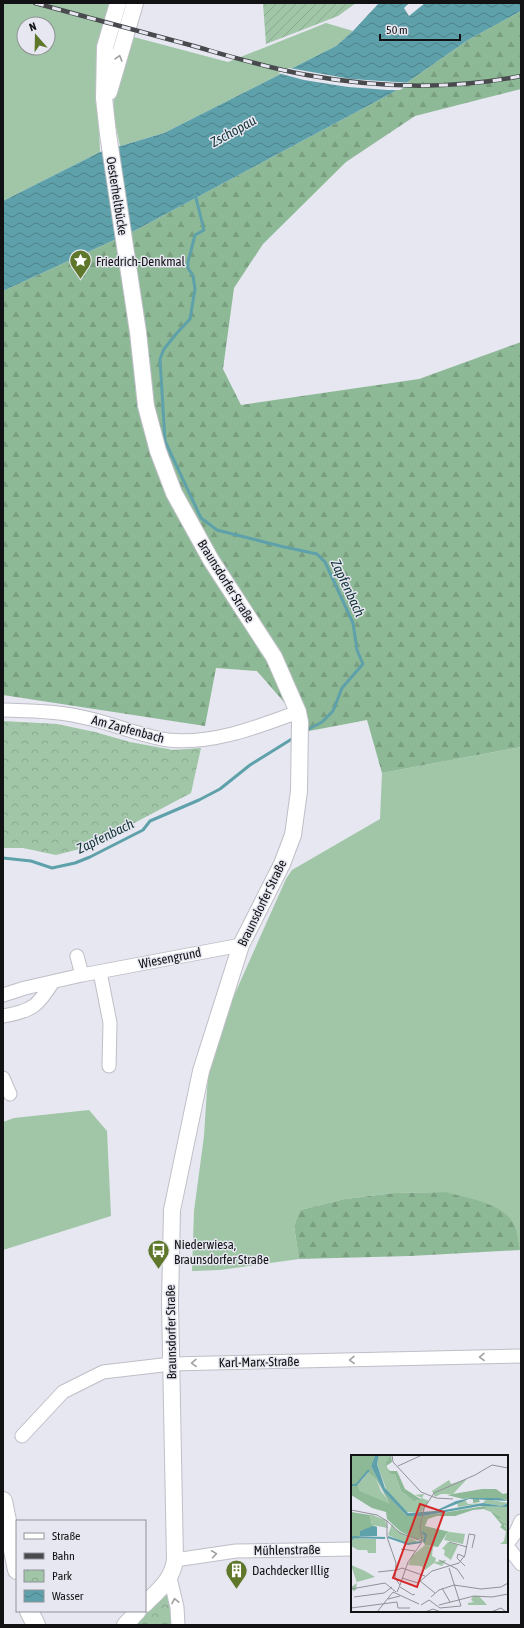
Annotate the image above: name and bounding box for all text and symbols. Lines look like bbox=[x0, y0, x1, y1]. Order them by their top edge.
north arrow bbox=[16, 16, 56, 56]
scale bar bbox=[380, 16, 460, 42]
text: N bbox=[27, 20, 38, 33]
text: 50 m bbox=[386, 23, 408, 37]
one-way arrow bbox=[114, 55, 123, 62]
water label: Zschopau bbox=[207, 112, 259, 150]
street label: Oesterheltbücke bbox=[103, 156, 131, 236]
place icon: Friedrich-Denkmal bbox=[68, 248, 94, 281]
place label: Friedrich-Denkmal bbox=[96, 254, 186, 269]
street label: Braunsdorfer Straße bbox=[195, 537, 258, 625]
water label: Zapfenbach bbox=[328, 557, 368, 619]
street label: Am Zapfenbach bbox=[90, 712, 166, 746]
water label: Zapfenbach bbox=[74, 815, 136, 857]
street label: Braunsdorfer Straße bbox=[234, 857, 290, 949]
street label: Wiesengrund bbox=[138, 945, 202, 971]
place label: Niederwiesa, Braunsdorfer Straße bbox=[174, 1237, 269, 1267]
bus stop icon: Niederwiesa, Braunsdorfer Straße bbox=[146, 1238, 172, 1271]
street label: Braunsdorfer Straße bbox=[163, 1284, 179, 1380]
one-way arrow bbox=[479, 1353, 485, 1361]
street label: Karl-Marx-Straße bbox=[219, 1354, 300, 1370]
one-way arrow bbox=[349, 1356, 355, 1364]
one-way arrow bbox=[191, 1359, 197, 1368]
inset map bbox=[351, 1455, 508, 1612]
legend bbox=[16, 1520, 146, 1612]
text: Straße bbox=[52, 1529, 80, 1543]
street label: Mühlenstraße bbox=[253, 1542, 321, 1558]
text: Bahn bbox=[52, 1549, 75, 1563]
one-way arrow bbox=[211, 1550, 217, 1559]
building icon: Dachdecker Illig bbox=[223, 1557, 249, 1590]
place label: Dachdecker Illig bbox=[252, 1563, 329, 1578]
text: Park bbox=[52, 1569, 73, 1583]
text: Wasser bbox=[52, 1589, 84, 1603]
one-way arrow bbox=[172, 1598, 180, 1604]

